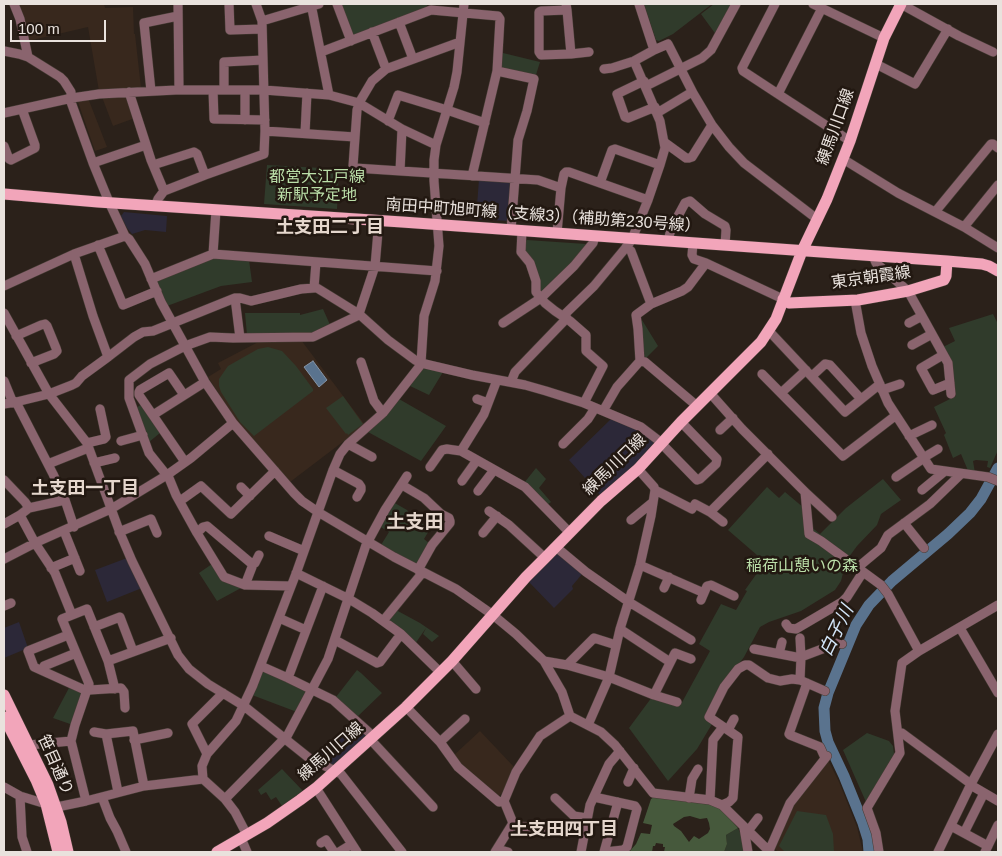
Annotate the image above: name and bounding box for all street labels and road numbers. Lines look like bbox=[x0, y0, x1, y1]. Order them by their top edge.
street label: 練馬川口線 bbox=[813, 86, 859, 168]
street label: 南田中町旭町線（支線3）（補助第230号線） bbox=[385, 195, 701, 237]
street label: 東京朝霞線 bbox=[830, 263, 912, 293]
street label: 練馬川口線 bbox=[580, 430, 650, 500]
street label: 練馬川口線 bbox=[295, 719, 367, 785]
street label: 笹目通り bbox=[33, 732, 77, 798]

